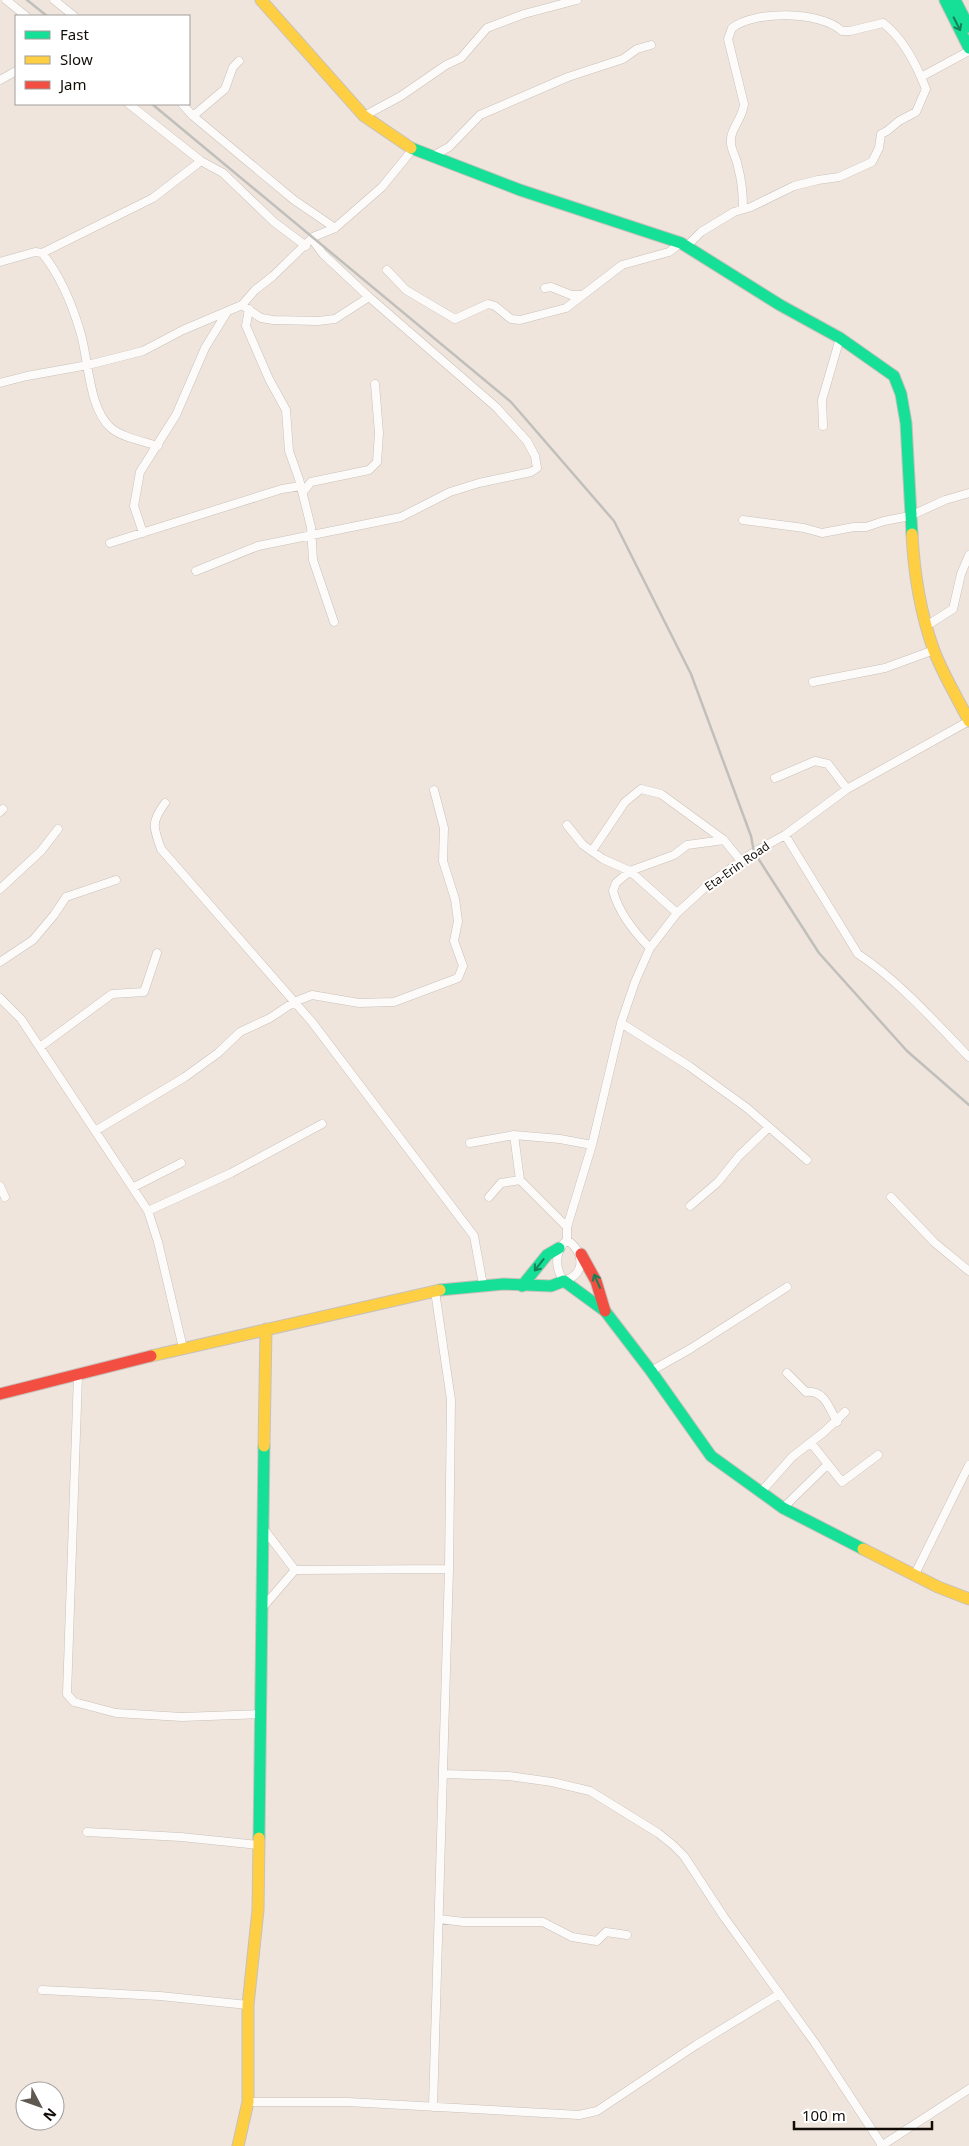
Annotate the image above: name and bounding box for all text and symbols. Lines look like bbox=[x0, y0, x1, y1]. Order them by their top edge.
legend bbox=[15, 15, 190, 105]
one-way arrow bbox=[953, 16, 962, 31]
text: Fast bbox=[60, 24, 89, 44]
text: Slow bbox=[60, 49, 93, 69]
text: Jam bbox=[58, 74, 87, 94]
street label: Eta-Erin Road bbox=[701, 837, 773, 895]
one-way arrow bbox=[533, 1258, 544, 1271]
one-way arrow bbox=[591, 1274, 601, 1289]
north arrow bbox=[15, 2081, 65, 2131]
scale bar bbox=[794, 2098, 932, 2130]
text: N bbox=[39, 2104, 61, 2125]
text: 100 m bbox=[802, 2105, 846, 2125]

